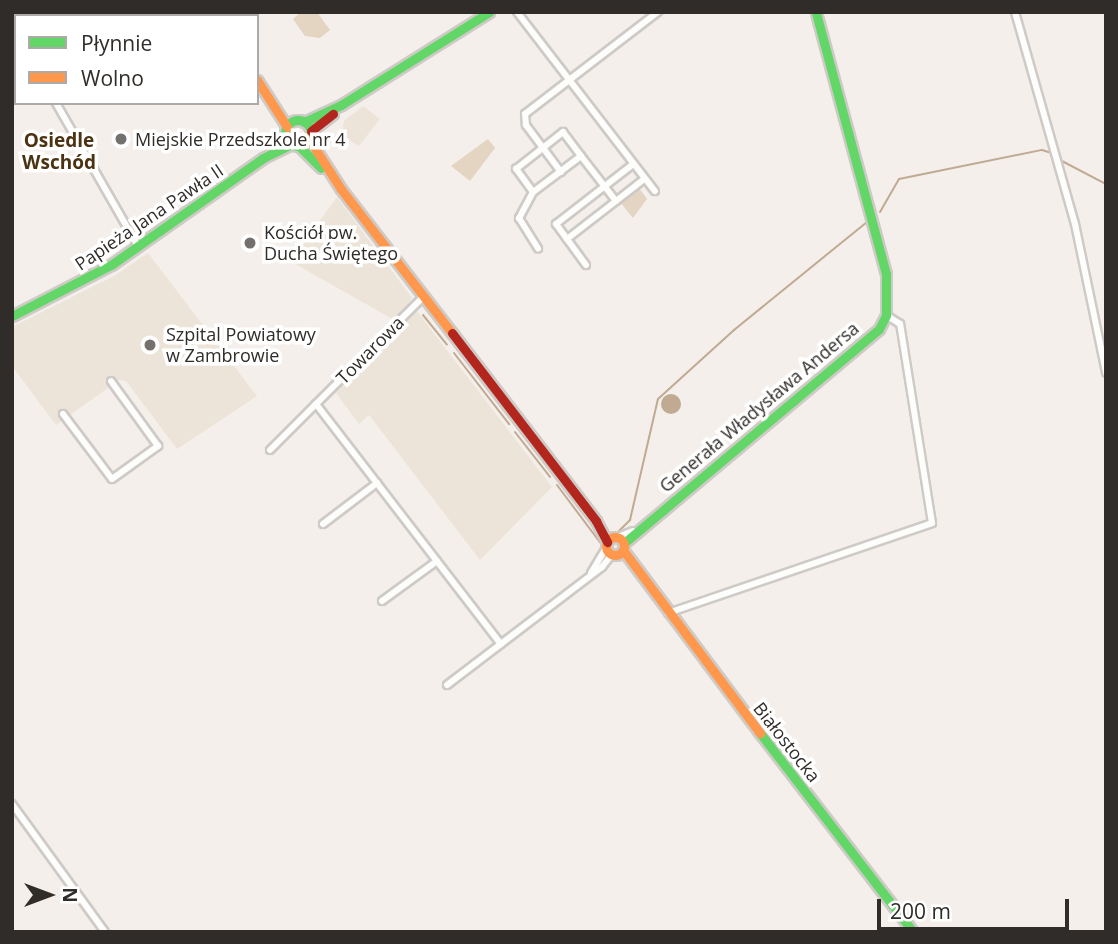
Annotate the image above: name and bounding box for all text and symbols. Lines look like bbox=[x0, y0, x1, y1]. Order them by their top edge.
legend bbox=[14, 14, 259, 105]
text: Płynnie bbox=[81, 29, 152, 57]
text: Wolno bbox=[81, 64, 144, 92]
place label: Miejskie Przedszkole nr 4 bbox=[135, 128, 345, 150]
district label: Osiedle Wschód bbox=[22, 130, 96, 174]
marker: Miejskie Przedszkole nr 4 bbox=[113, 131, 129, 147]
street label: Papieża Jana Pawła II bbox=[71, 159, 227, 275]
place label: Kościół pw. Ducha Świętego bbox=[264, 222, 398, 264]
marker: Kościół pw. Ducha Świętego bbox=[242, 235, 258, 251]
street label: Towarowa bbox=[332, 312, 408, 388]
street label: Generała Władysława Andersa bbox=[655, 317, 863, 497]
place label: Szpital Powiatowy w Zambrowie bbox=[166, 324, 316, 366]
marker: Szpital Powiatowy w Zambrowie bbox=[140, 335, 160, 355]
street label: Białostocka bbox=[749, 698, 825, 786]
north arrow bbox=[14, 860, 84, 930]
scale bar bbox=[880, 884, 1072, 928]
text: N bbox=[57, 887, 83, 903]
text: 200 m bbox=[890, 897, 951, 925]

